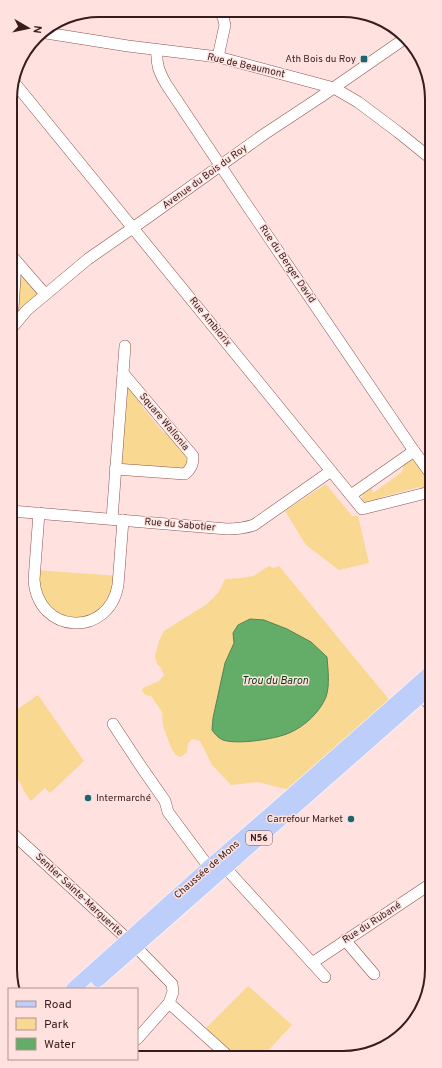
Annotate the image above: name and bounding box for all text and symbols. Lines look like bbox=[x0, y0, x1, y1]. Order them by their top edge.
north arrow bbox=[8, 8, 48, 48]
text: N bbox=[29, 24, 44, 34]
street label: Rue de Beaumont bbox=[206, 51, 286, 81]
place label: Ath Bois du Roy bbox=[285, 53, 356, 66]
marker: Ath Bois du Roy bbox=[359, 54, 369, 64]
street label: Avenue du Bois du Roy bbox=[160, 142, 250, 212]
street label: Rue du Berger David bbox=[256, 222, 318, 306]
street label: Rue Ambiorix bbox=[186, 295, 234, 349]
street label: Square Wallonia bbox=[136, 391, 192, 453]
street label: Rue du Sabotier bbox=[144, 515, 216, 535]
water label: Trou du Baron bbox=[242, 674, 308, 688]
place label: Intermarché bbox=[96, 792, 151, 805]
marker: Intermarché bbox=[83, 793, 93, 803]
place label: Carrefour Market bbox=[267, 813, 343, 826]
marker: Carrefour Market bbox=[346, 814, 356, 824]
road number: N56 bbox=[246, 831, 272, 845]
street label: Chaussée de Mons bbox=[172, 838, 243, 902]
street label: Sentier Sainte-Marguerite bbox=[32, 851, 126, 939]
street label: Rue du Rubané bbox=[340, 899, 404, 947]
legend bbox=[8, 988, 138, 1060]
text: Road bbox=[44, 997, 72, 1013]
text: Park bbox=[44, 1017, 69, 1033]
text: Water bbox=[44, 1037, 76, 1053]

